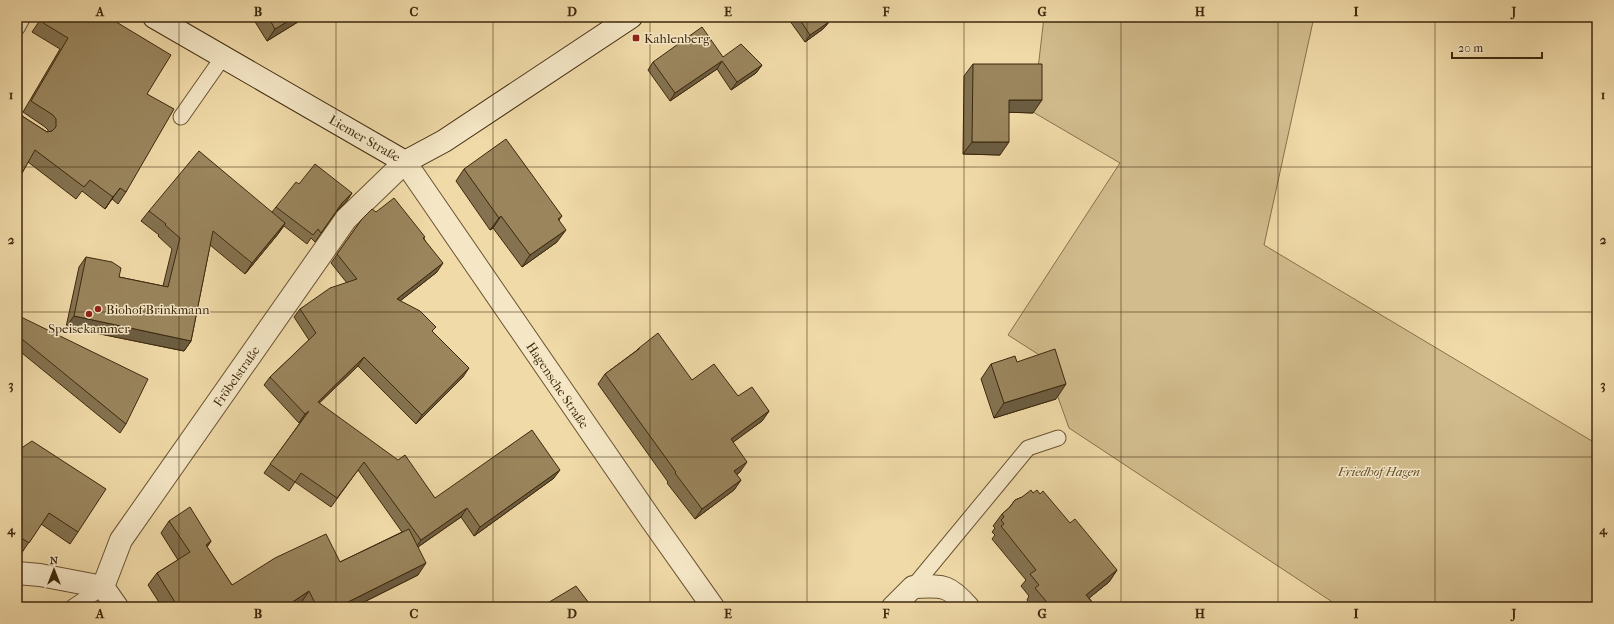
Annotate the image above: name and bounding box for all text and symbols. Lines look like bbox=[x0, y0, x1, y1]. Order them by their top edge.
text: A bbox=[95, 4, 105, 19]
text: B bbox=[254, 4, 263, 19]
text: C bbox=[410, 4, 419, 19]
text: D bbox=[567, 4, 577, 19]
text: E bbox=[724, 4, 732, 19]
text: F bbox=[882, 4, 890, 19]
text: G bbox=[1037, 4, 1047, 19]
text: H bbox=[1195, 4, 1206, 19]
text: I bbox=[1353, 4, 1359, 19]
text: J bbox=[1510, 4, 1517, 20]
place label: Kahlenberg bbox=[644, 31, 711, 46]
marker: Kahlenberg bbox=[631, 33, 641, 43]
scale bar bbox=[1452, 34, 1542, 60]
text: 20 m bbox=[1458, 41, 1483, 55]
text: 1 bbox=[9, 87, 14, 102]
text: 1 bbox=[1601, 87, 1606, 102]
street label: Liemer Straße bbox=[326, 112, 404, 165]
text: 2 bbox=[8, 232, 15, 247]
text: 2 bbox=[1600, 232, 1607, 247]
place label: Biohof Brinkmann bbox=[106, 302, 210, 317]
marker: Biohof Brinkmann bbox=[93, 304, 103, 314]
marker: Speisekammer bbox=[84, 309, 94, 319]
place label: Speisekammer bbox=[48, 321, 130, 336]
street label: Hagensche Straße bbox=[523, 339, 592, 432]
street label: Fröbelstraße bbox=[210, 343, 263, 409]
text: 3 bbox=[8, 377, 14, 393]
text: 3 bbox=[1600, 377, 1606, 393]
park label: Friedhof Hagen bbox=[1337, 464, 1420, 479]
text: 4 bbox=[6, 522, 16, 538]
text: 4 bbox=[1598, 522, 1608, 538]
north arrow bbox=[34, 550, 74, 590]
text: N bbox=[50, 554, 59, 567]
text: A bbox=[95, 606, 105, 621]
text: B bbox=[254, 606, 263, 621]
text: C bbox=[410, 606, 419, 621]
text: D bbox=[567, 606, 577, 621]
text: E bbox=[724, 606, 732, 621]
text: F bbox=[882, 606, 890, 621]
text: G bbox=[1037, 606, 1047, 621]
text: H bbox=[1195, 606, 1206, 621]
text: I bbox=[1353, 606, 1359, 621]
text: J bbox=[1510, 606, 1517, 622]

